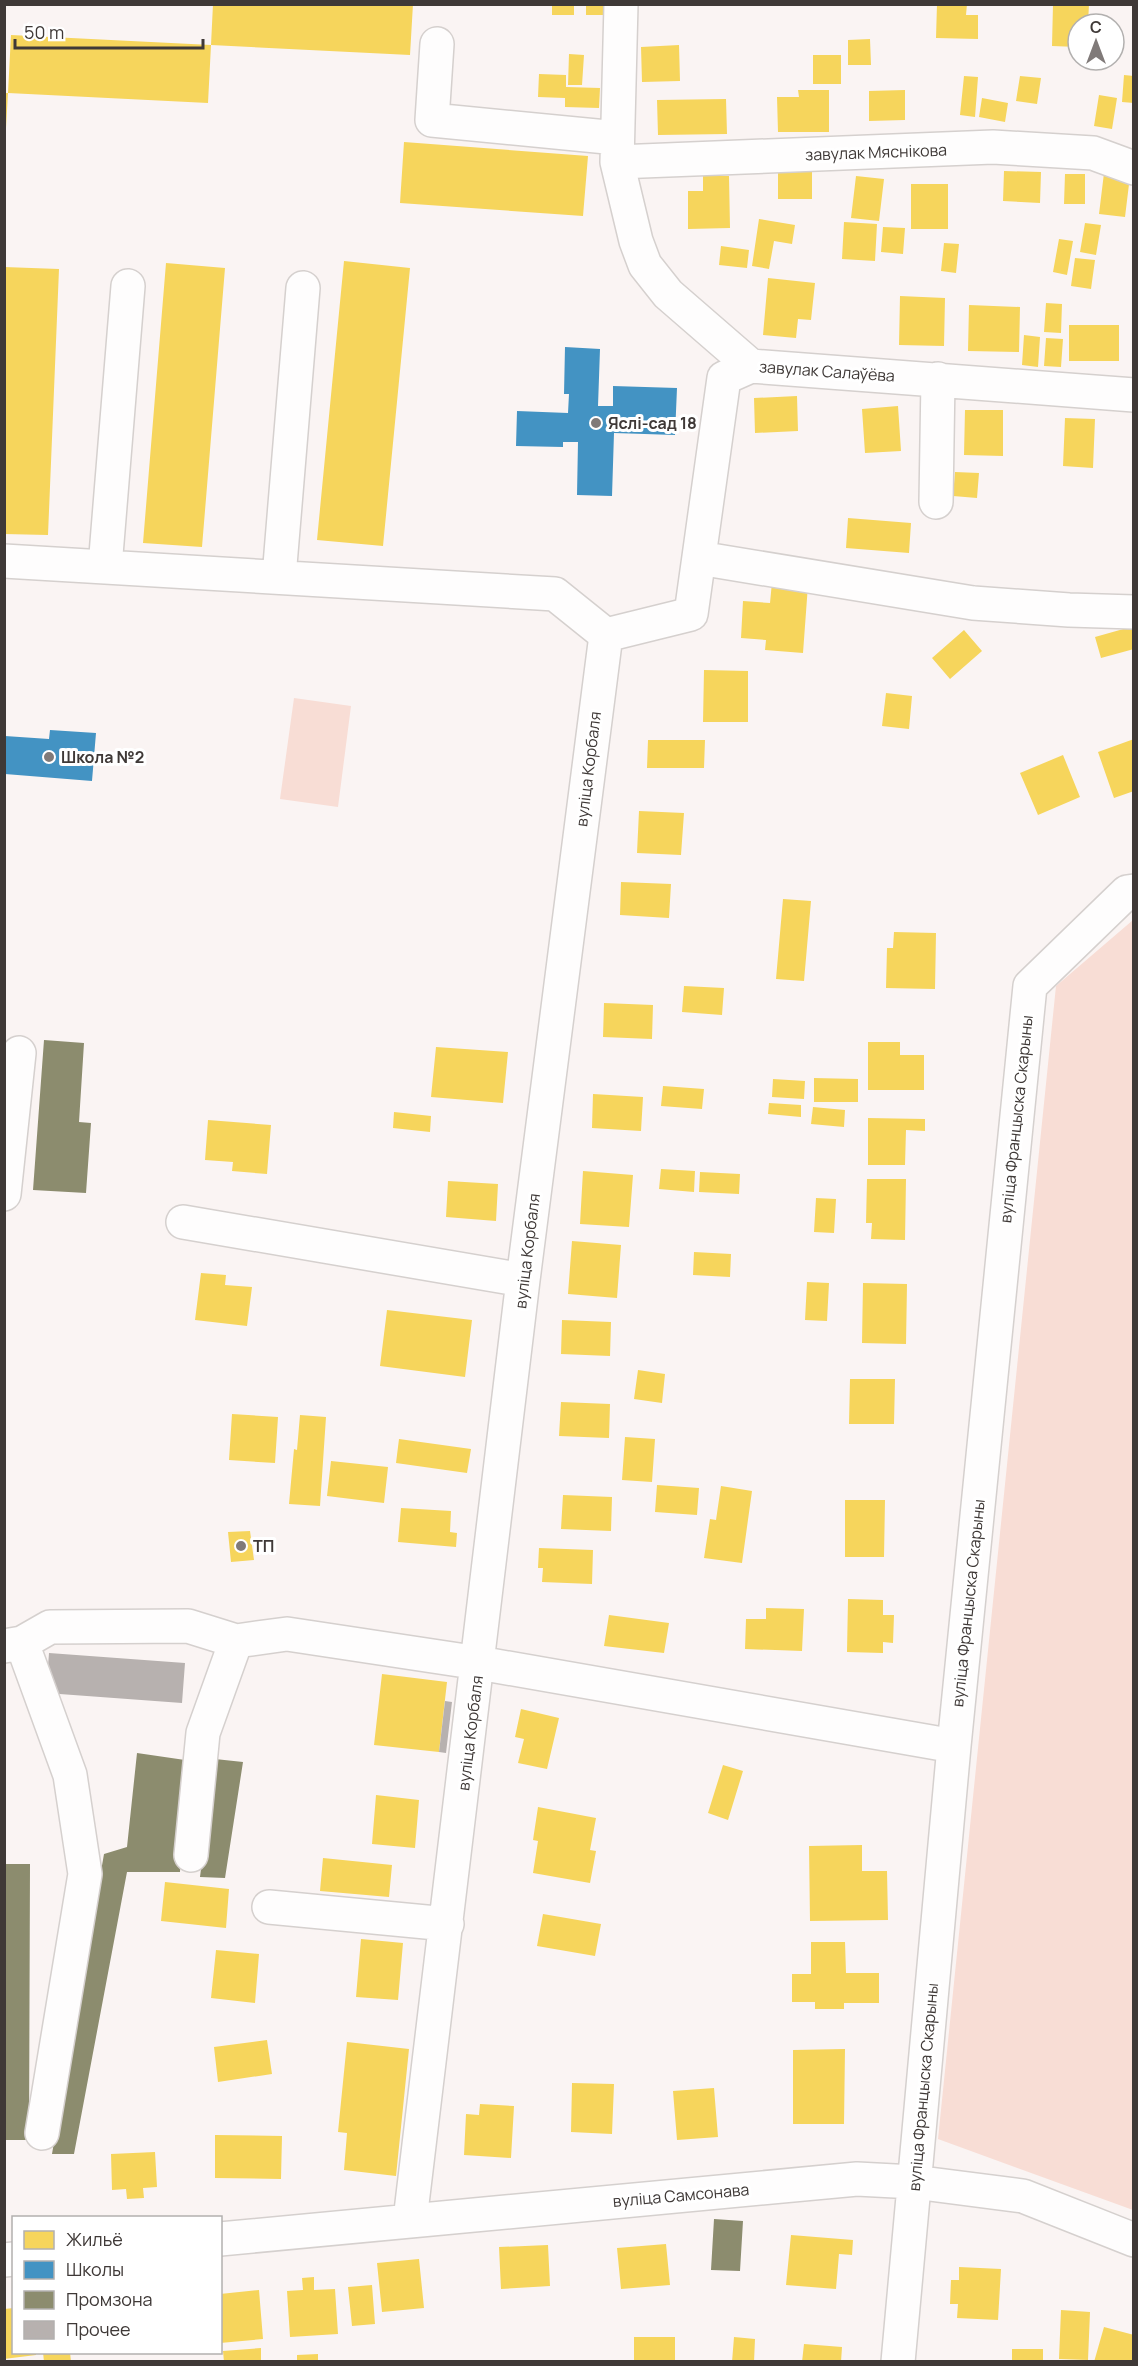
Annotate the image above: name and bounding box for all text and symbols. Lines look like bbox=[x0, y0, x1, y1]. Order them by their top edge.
scale bar bbox=[15, 12, 202, 50]
north arrow bbox=[1066, 12, 1126, 72]
text: С bbox=[1090, 16, 1102, 38]
text: 50 m bbox=[24, 20, 64, 44]
street label: завулак Мяснікова bbox=[805, 139, 947, 165]
street label: завулак Салаўёва bbox=[758, 355, 896, 387]
place label: Яслі-сад 18 bbox=[608, 412, 697, 434]
marker: Яслі-сад 18 bbox=[589, 416, 603, 430]
street label: вуліца Корбаля bbox=[570, 710, 606, 828]
place label: Школа №2 bbox=[61, 746, 144, 768]
marker: Школа №2 bbox=[42, 750, 56, 764]
street label: вуліца Францыска Скарыны bbox=[994, 1014, 1038, 1224]
street label: вуліца Корбаля bbox=[509, 1192, 545, 1310]
street label: вуліца Францыска Скарыны bbox=[946, 1498, 990, 1708]
place label: ТП bbox=[253, 1535, 274, 1557]
marker: ТП bbox=[234, 1539, 248, 1553]
street label: вуліца Корбаля bbox=[452, 1674, 488, 1792]
street label: вуліца Францыска Скарыны bbox=[903, 1982, 943, 2192]
street label: вуліца Самсонава bbox=[612, 2178, 750, 2212]
legend bbox=[12, 2216, 222, 2354]
text: Жильё bbox=[66, 2227, 123, 2251]
text: Школы bbox=[66, 2257, 124, 2281]
text: Промзона bbox=[66, 2287, 153, 2311]
text: Прочее bbox=[66, 2317, 131, 2341]

